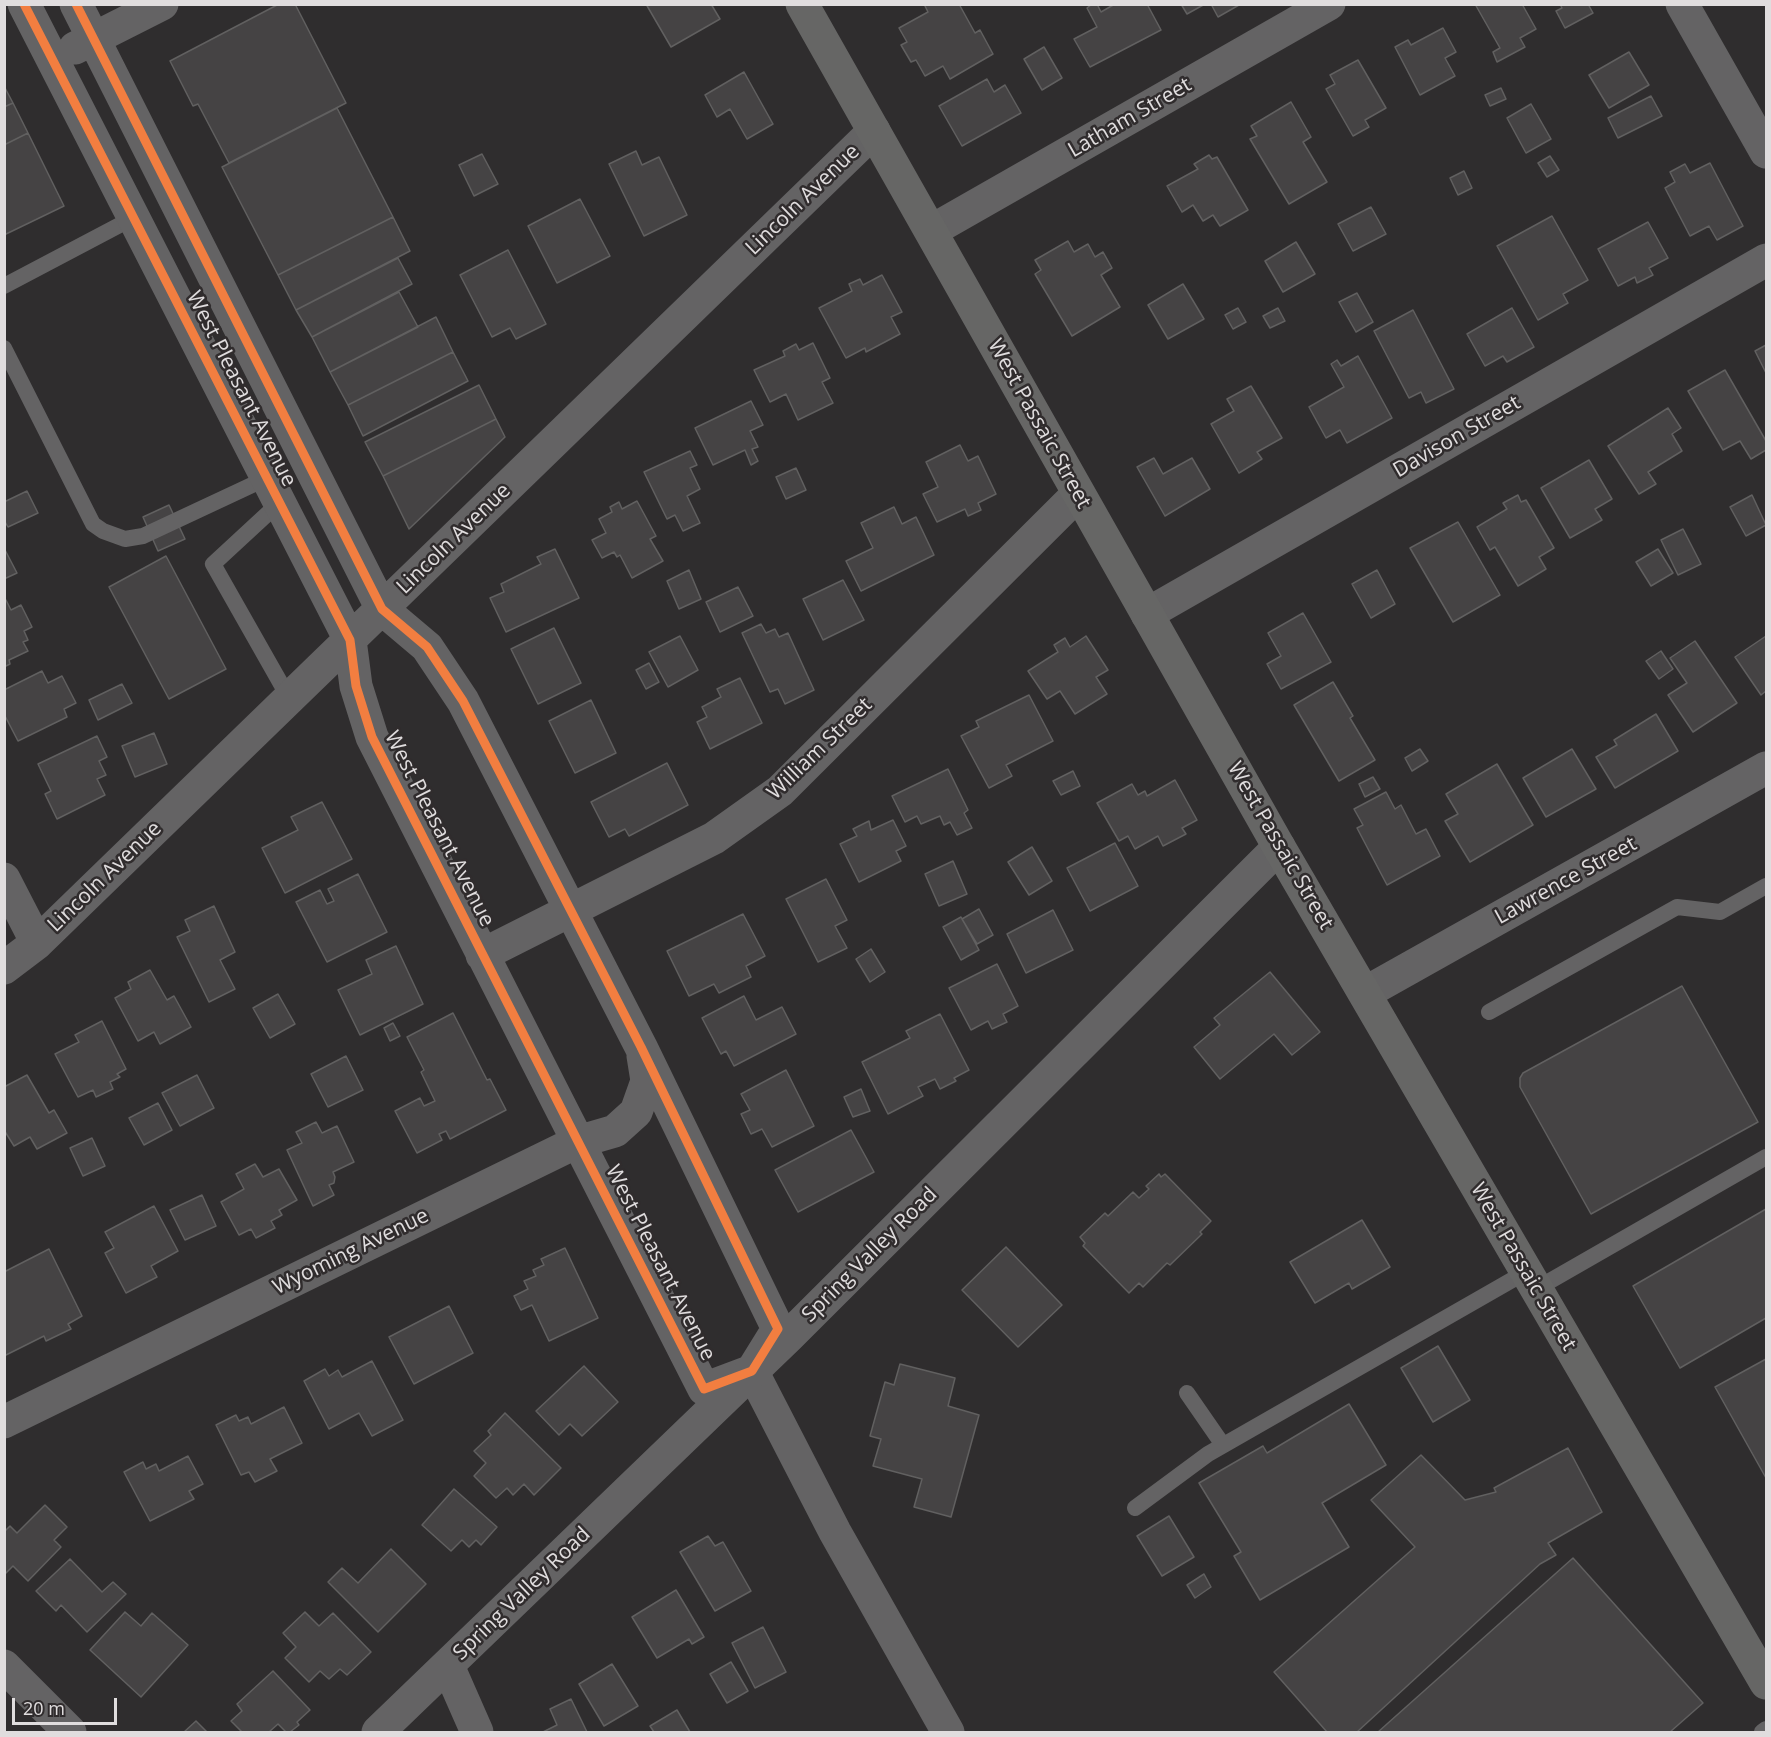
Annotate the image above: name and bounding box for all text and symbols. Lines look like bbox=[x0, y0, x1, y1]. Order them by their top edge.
street label: Latham Street bbox=[1064, 73, 1196, 163]
street label: Lincoln Avenue bbox=[741, 139, 865, 261]
street label: West Pleasant Avenue bbox=[181, 287, 301, 491]
street label: West Passaic Street bbox=[982, 335, 1096, 513]
street label: Davison Street bbox=[1389, 391, 1525, 483]
street label: Lincoln Avenue bbox=[392, 478, 516, 600]
street label: William Street bbox=[762, 693, 878, 805]
street label: West Pleasant Avenue bbox=[379, 727, 499, 931]
street label: West Passaic Street bbox=[1222, 758, 1338, 934]
street label: Lincoln Avenue bbox=[43, 816, 167, 938]
street label: Lawrence Street bbox=[1491, 832, 1641, 930]
street label: West Pleasant Avenue bbox=[600, 1161, 720, 1365]
street label: West Passaic Street bbox=[1465, 1179, 1581, 1355]
street label: Spring Valley Road bbox=[797, 1182, 943, 1328]
street label: Wyoming Avenue bbox=[269, 1203, 433, 1301]
street label: Spring Valley Road bbox=[448, 1522, 596, 1666]
scale bar bbox=[15, 1686, 120, 1724]
text: 20 m bbox=[23, 1696, 65, 1720]

